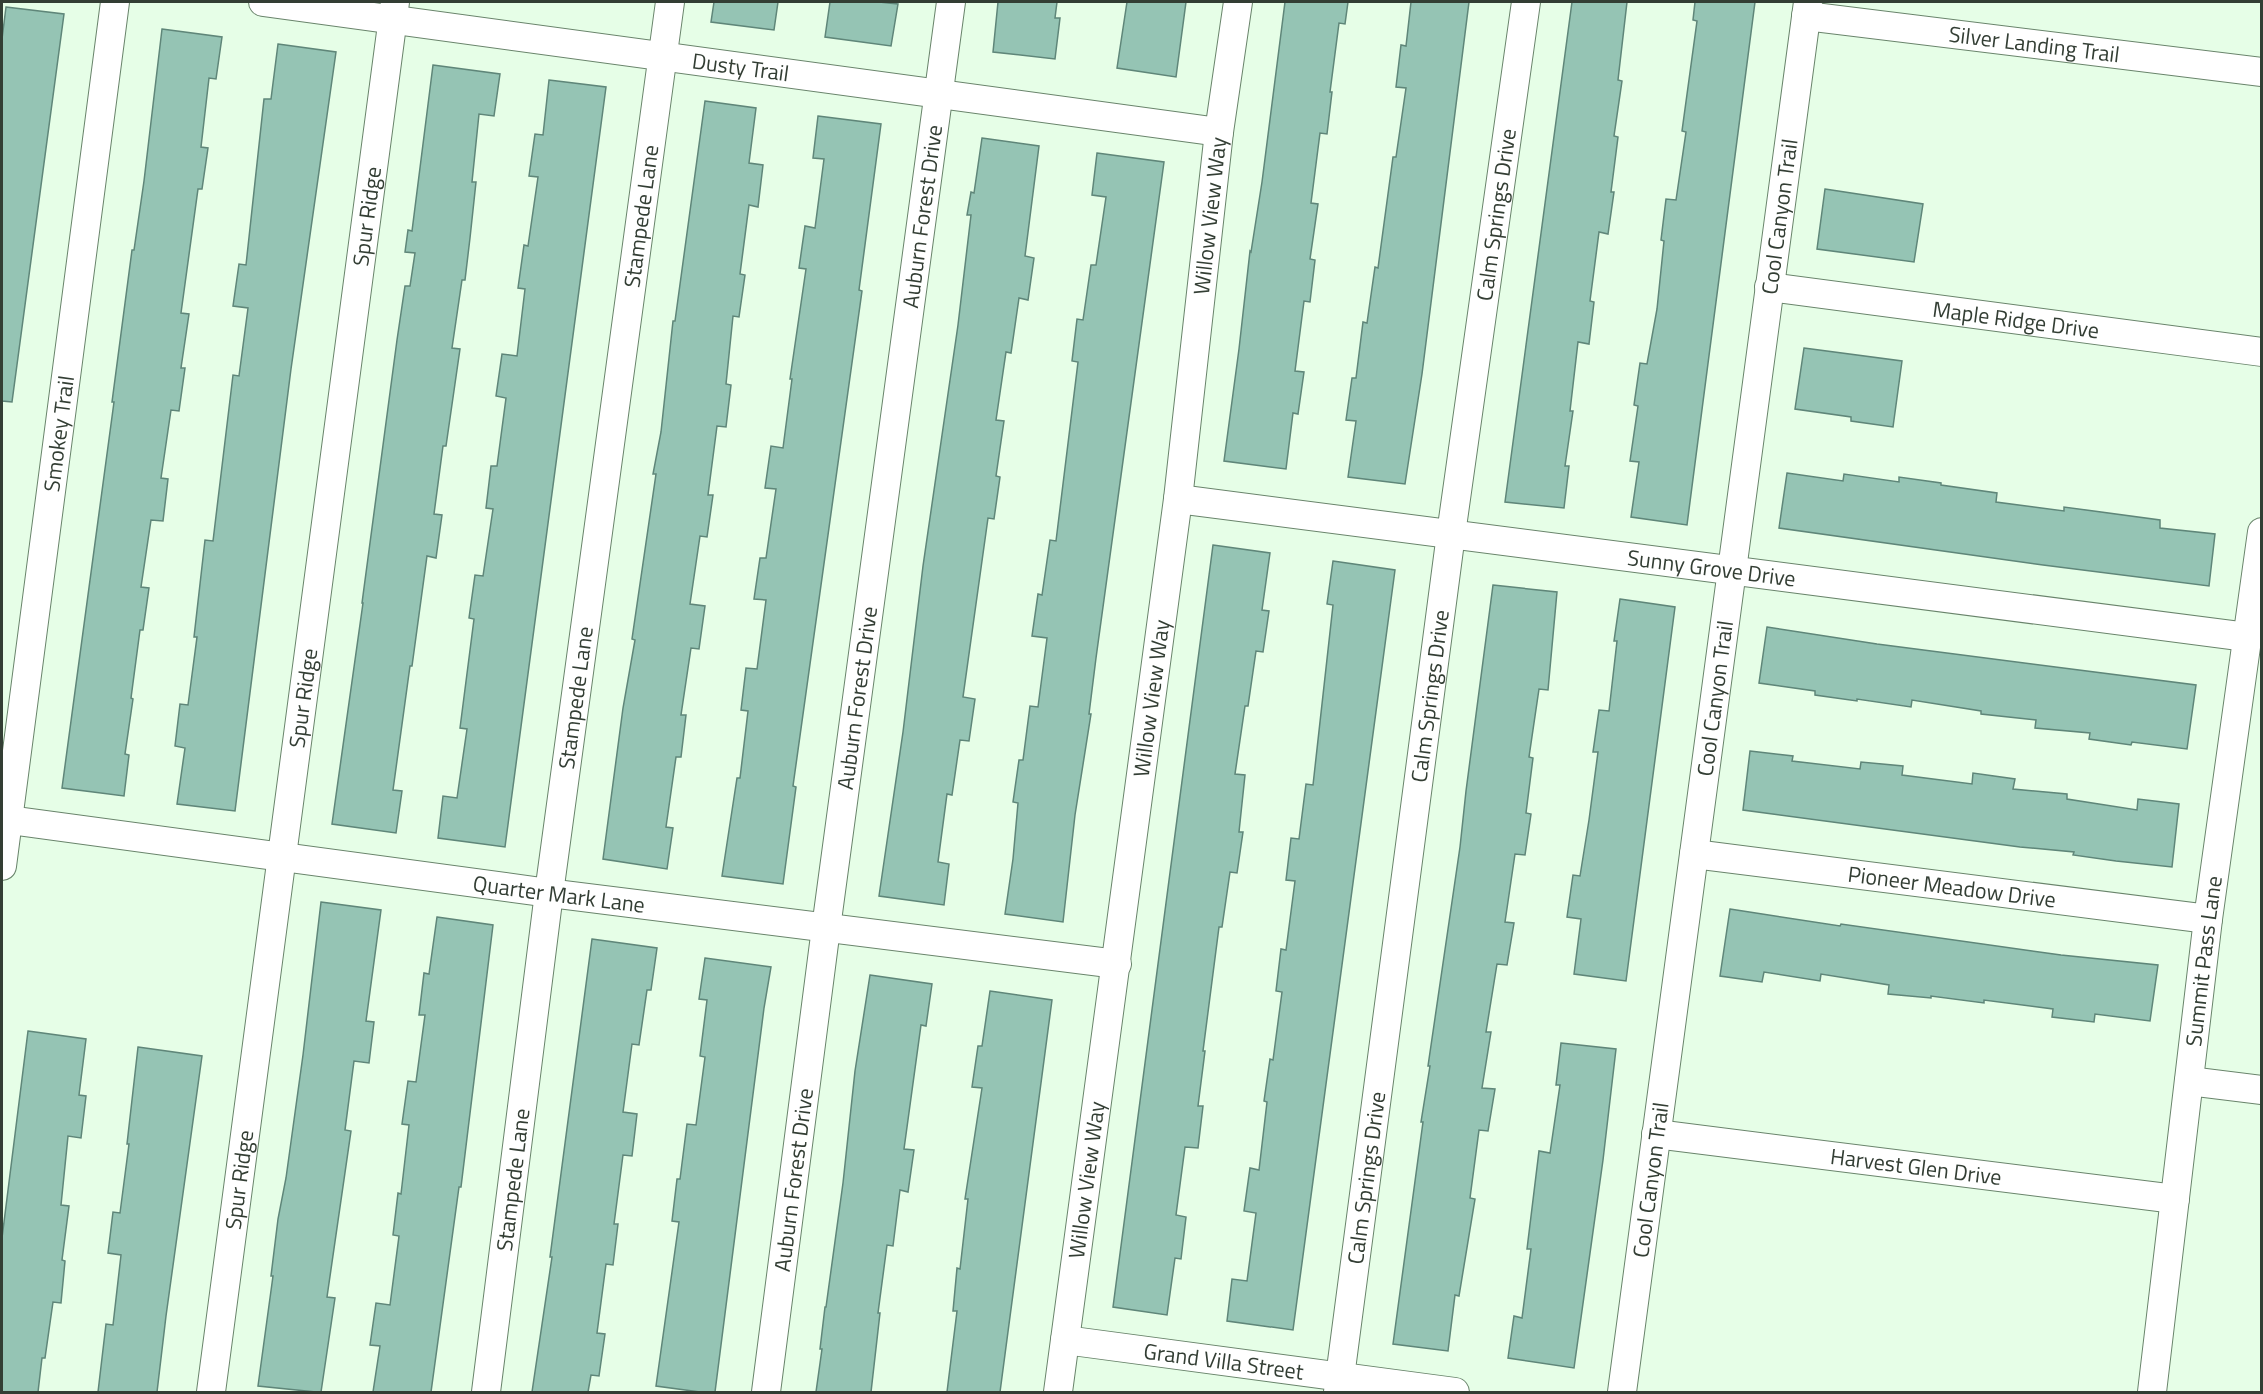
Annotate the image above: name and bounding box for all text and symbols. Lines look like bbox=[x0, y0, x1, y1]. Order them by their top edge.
street label: Silver Landing Trail bbox=[1947, 17, 2122, 71]
street label: Dusty Trail bbox=[690, 44, 791, 90]
street label: Auburn Forest Drive bbox=[893, 123, 951, 310]
street label: Calm Springs Drive bbox=[1467, 126, 1525, 303]
street label: Willow View Way bbox=[1184, 135, 1235, 297]
street label: Cool Canyon Trail bbox=[1752, 137, 1807, 296]
street label: Stampede Lane bbox=[614, 143, 667, 290]
street label: Spur Ridge bbox=[343, 164, 390, 268]
street label: Maple Ridge Drive bbox=[1931, 292, 2101, 347]
street label: Smokey Trail bbox=[34, 374, 83, 494]
street label: Sunny Grove Drive bbox=[1625, 540, 1798, 596]
street label: Auburn Forest Drive bbox=[828, 604, 886, 792]
street label: Calm Springs Drive bbox=[1401, 608, 1458, 784]
street label: Willow View Way bbox=[1124, 617, 1179, 779]
street label: Cool Canyon Trail bbox=[1688, 618, 1742, 778]
street label: Stampede Lane bbox=[549, 624, 602, 771]
street label: Spur Ridge bbox=[279, 646, 326, 750]
street label: Pioneer Meadow Drive bbox=[1846, 857, 2058, 917]
street label: Quarter Mark Lane bbox=[471, 866, 647, 922]
street label: Summit Pass Lane bbox=[2176, 874, 2231, 1048]
street label: Auburn Forest Drive bbox=[765, 1086, 822, 1274]
street label: Calm Springs Drive bbox=[1338, 1090, 1394, 1266]
street label: Willow View Way bbox=[1059, 1099, 1114, 1261]
street label: Cool Canyon Trail bbox=[1623, 1100, 1678, 1260]
street label: Stampede Lane bbox=[487, 1106, 539, 1253]
street label: Spur Ridge bbox=[216, 1128, 263, 1232]
street label: Harvest Glen Drive bbox=[1828, 1139, 2004, 1194]
street label: Grand Villa Street bbox=[1142, 1334, 1306, 1389]

